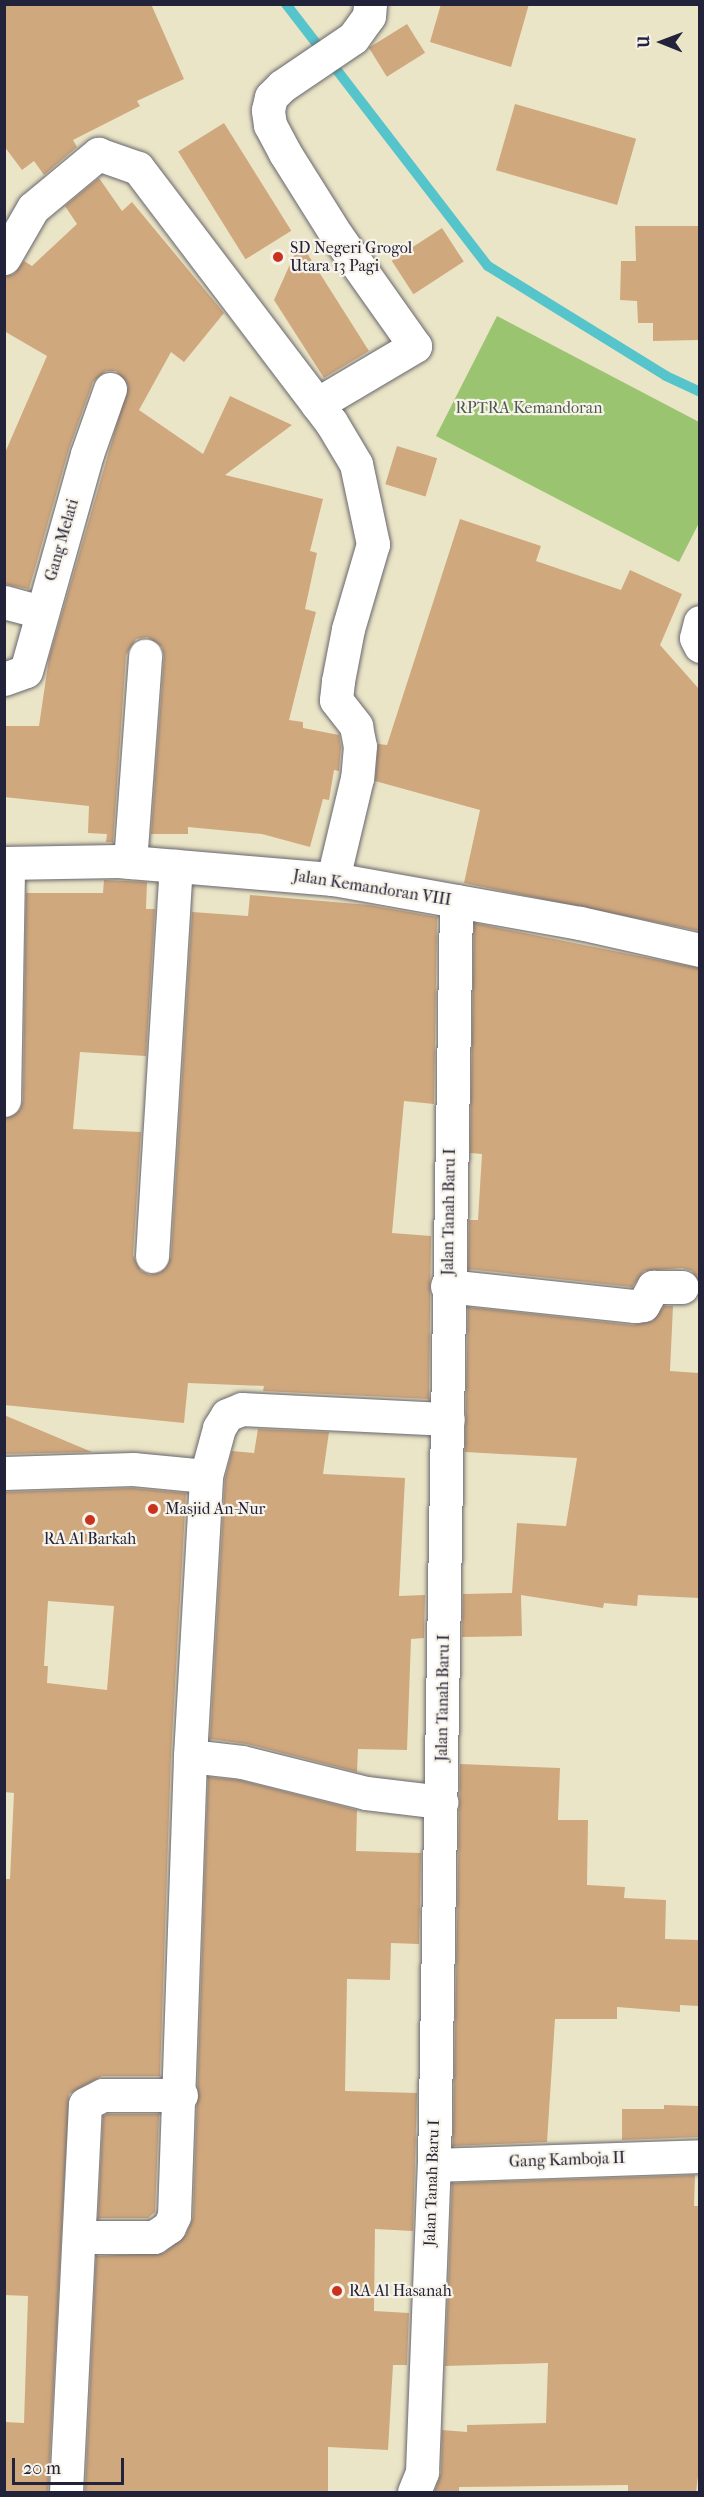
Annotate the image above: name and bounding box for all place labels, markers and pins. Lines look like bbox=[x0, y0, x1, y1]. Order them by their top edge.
place label: SD Negeri Grogol Utara 13 Pagi bbox=[290, 238, 412, 276]
marker: SD Negeri Grogol Utara 13 Pagi bbox=[271, 250, 285, 264]
place label: Masjid An-Nur bbox=[165, 1499, 265, 1519]
marker: Masjid An-Nur bbox=[146, 1502, 160, 1516]
marker: RA Al Barkah bbox=[83, 1513, 97, 1527]
place label: RA Al Barkah bbox=[44, 1529, 136, 1549]
place label: RA Al Hasanah bbox=[349, 2281, 452, 2301]
marker: RA Al Hasanah bbox=[330, 2284, 344, 2298]

